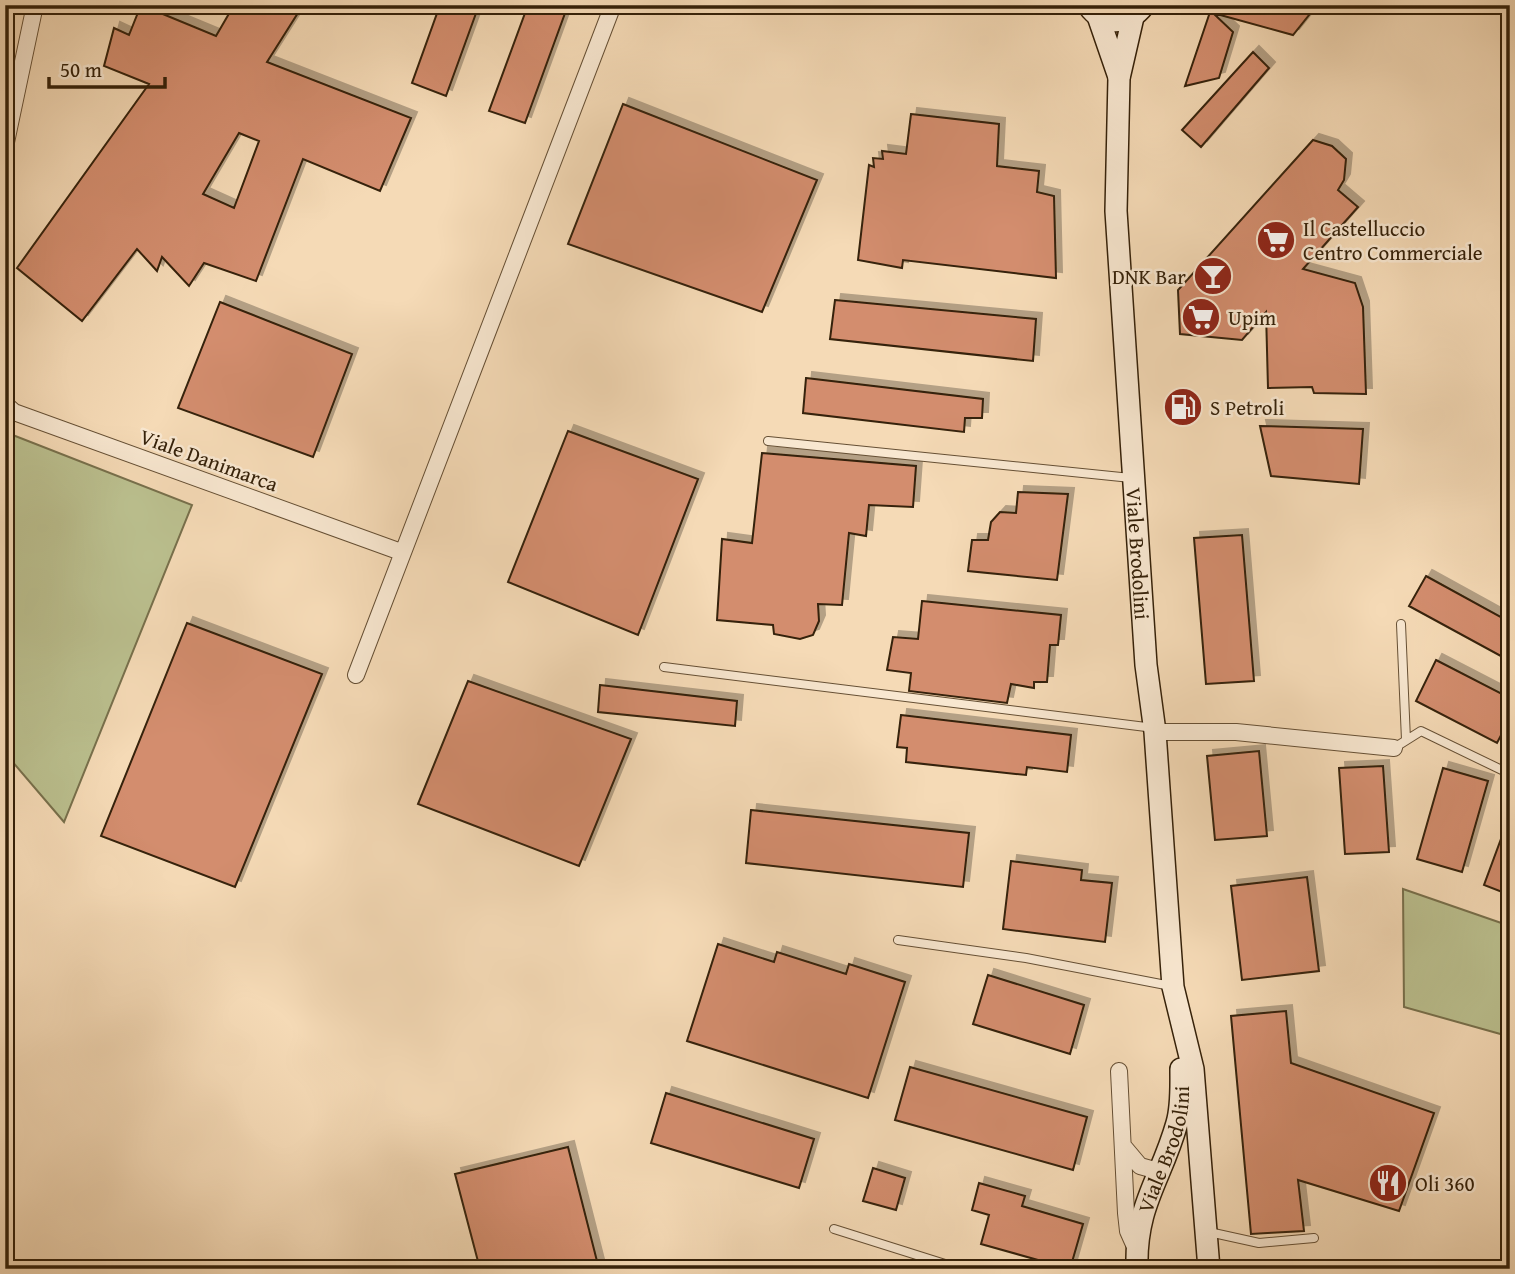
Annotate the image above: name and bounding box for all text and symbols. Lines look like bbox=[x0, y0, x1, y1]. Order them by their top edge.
scale bar bbox=[49, 46, 164, 90]
text: 50 m bbox=[60, 54, 102, 85]
place label: Il Castelluccio Centro Commerciale bbox=[1303, 213, 1483, 268]
supermarket icon: Il Castelluccio Centro Commerciale bbox=[1255, 219, 1297, 261]
bar icon: DNK Bar bbox=[1192, 255, 1234, 297]
place label: DNK Bar bbox=[1112, 261, 1186, 292]
supermarket icon: Upim bbox=[1180, 296, 1222, 338]
place label: Upim bbox=[1228, 302, 1276, 333]
fuel station icon: S Petroli bbox=[1162, 386, 1204, 428]
place label: S Petroli bbox=[1210, 392, 1284, 423]
street label: Viale Danimarca bbox=[136, 421, 282, 499]
street label: Viale Brodolini bbox=[1119, 487, 1158, 621]
street label: Viale Brodolini bbox=[1129, 1086, 1197, 1217]
restaurant icon: Oli 360 bbox=[1367, 1162, 1409, 1204]
place label: Oli 360 bbox=[1415, 1168, 1475, 1199]

